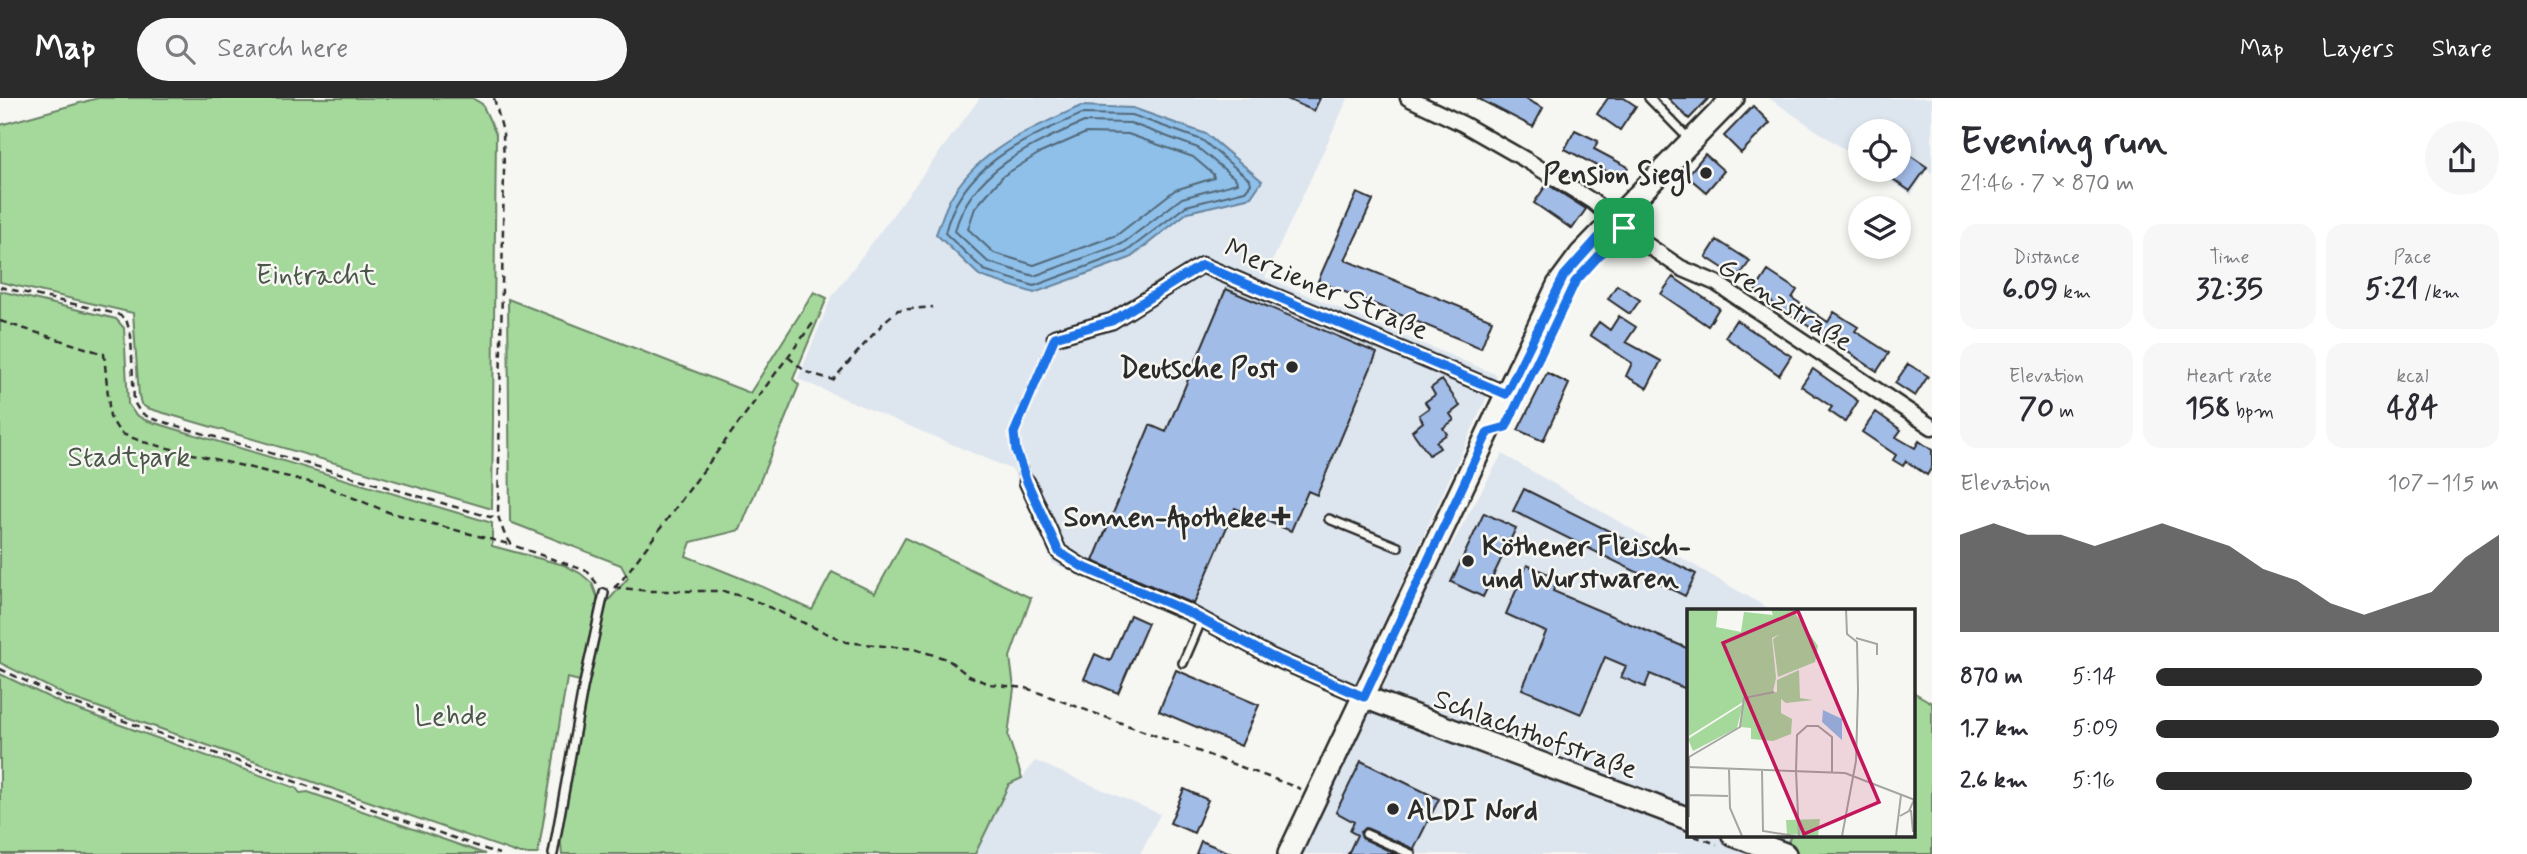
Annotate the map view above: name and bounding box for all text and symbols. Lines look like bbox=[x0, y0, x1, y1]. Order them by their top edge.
search box bbox=[137, 18, 627, 81]
text: Map bbox=[35, 27, 95, 71]
icon: search bbox=[161, 30, 199, 68]
text: Search here bbox=[217, 32, 348, 66]
text: Map bbox=[2240, 34, 2284, 65]
text: Layers bbox=[2322, 34, 2394, 65]
text: Share bbox=[2432, 34, 2492, 65]
text: Evening run bbox=[1960, 118, 2167, 167]
map controls bbox=[1848, 119, 1911, 259]
button: locate bbox=[1848, 119, 1911, 182]
button: share bbox=[2425, 121, 2499, 195]
place label: Pension Siegl bbox=[1543, 157, 1692, 197]
marker: Pension Siegl bbox=[1698, 165, 1714, 181]
text: 21:46 · 7 × 870 m bbox=[1960, 169, 2134, 199]
button: layers bbox=[1848, 196, 1911, 259]
pin bbox=[1594, 198, 1654, 258]
icon: arrive bbox=[1605, 209, 1643, 247]
street label: Merziener Straße bbox=[1218, 231, 1434, 350]
text: Distance bbox=[2013, 245, 2080, 270]
text: Time bbox=[2210, 245, 2249, 270]
text: Pace bbox=[2394, 245, 2431, 270]
street label: Grenzstraße bbox=[1710, 249, 1859, 361]
park label: Eintracht bbox=[256, 258, 377, 295]
text: 6.09 bbox=[2002, 270, 2058, 309]
text: 32:35 bbox=[2196, 270, 2263, 309]
text: 5:21 bbox=[2365, 270, 2419, 309]
text: km bbox=[2058, 280, 2091, 305]
text: /km bbox=[2419, 280, 2460, 305]
place label: Deutsche Post bbox=[1120, 351, 1279, 388]
marker: Deutsche Post bbox=[1284, 359, 1300, 375]
text: Elevation bbox=[2009, 364, 2084, 389]
text: Heart rate bbox=[2187, 364, 2272, 389]
text: kcal bbox=[2397, 364, 2428, 389]
text: 70 bbox=[2019, 389, 2054, 428]
text: 158 bbox=[2185, 389, 2231, 428]
text: 484 bbox=[2387, 389, 2438, 428]
text: m bbox=[2054, 399, 2074, 424]
text: bpm bbox=[2231, 399, 2274, 424]
park label: Stadtpark bbox=[68, 440, 190, 477]
text: Elevation bbox=[1960, 469, 2051, 499]
text: 107–115 m bbox=[2388, 469, 2499, 499]
place label: Sonnen-Apotheke bbox=[1064, 500, 1267, 540]
marker: Sonnen-Apotheke bbox=[1273, 508, 1289, 524]
place label: Köthener Fleisch- und Wurstwaren bbox=[1482, 529, 1691, 598]
marker: Köthener Fleisch- und Wurstwaren bbox=[1460, 553, 1476, 569]
inset map bbox=[1687, 609, 1914, 836]
text: 870 m bbox=[1960, 662, 2023, 692]
text: 5:14 bbox=[2072, 662, 2116, 692]
street label: Schlachthofstraße bbox=[1428, 681, 1642, 789]
park label: Lehde bbox=[415, 699, 487, 736]
text: 1.7 km bbox=[1960, 714, 2029, 744]
text: 5:09 bbox=[2072, 714, 2119, 744]
text: 2.6 km bbox=[1960, 766, 2028, 796]
text: 5:16 bbox=[2072, 766, 2115, 796]
place label: ALDI Nord bbox=[1407, 793, 1538, 830]
marker: ALDI Nord bbox=[1385, 801, 1401, 817]

